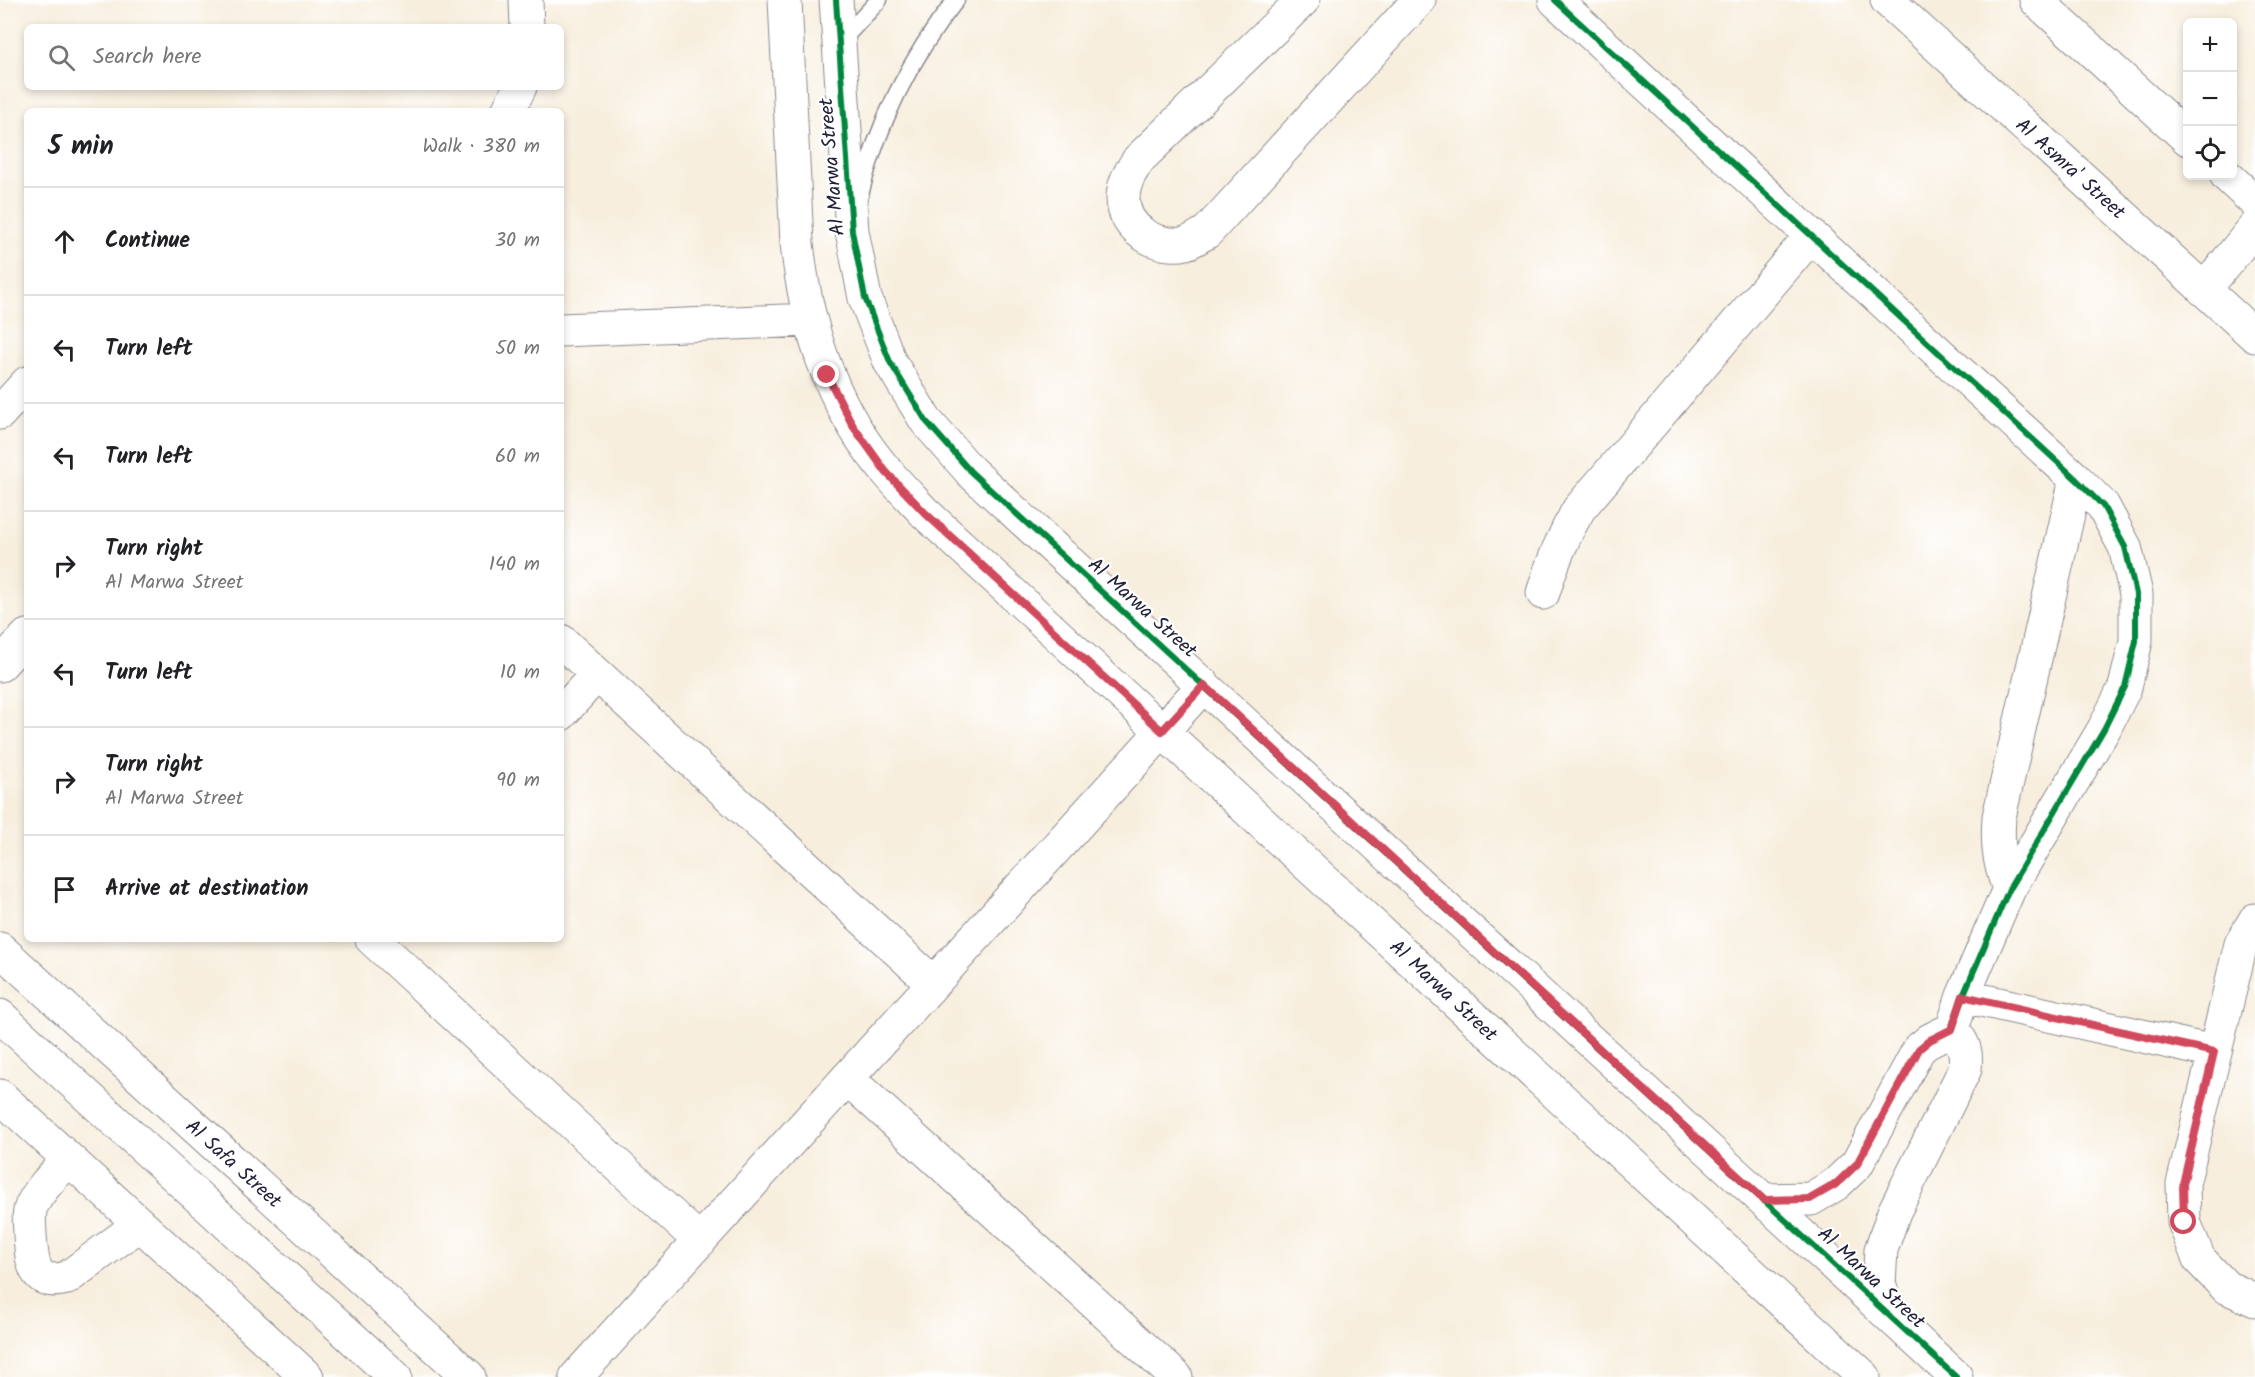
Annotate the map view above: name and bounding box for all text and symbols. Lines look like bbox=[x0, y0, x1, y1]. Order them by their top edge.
map controls bbox=[2183, 18, 2237, 180]
button: + bbox=[2183, 18, 2237, 72]
search box bbox=[24, 24, 564, 90]
text: Search here bbox=[93, 40, 201, 75]
icon: search bbox=[45, 41, 78, 74]
button: − bbox=[2183, 72, 2237, 126]
street label: Al Marwa Street bbox=[811, 96, 855, 237]
street label: Al Asmra' Street bbox=[2007, 111, 2132, 228]
text: 5 min bbox=[48, 126, 114, 168]
button: locate bbox=[2183, 126, 2237, 180]
text: Walk · 380 m bbox=[423, 131, 540, 163]
text: Continue bbox=[105, 224, 190, 259]
icon: ahead bbox=[48, 225, 81, 258]
text: 30 m bbox=[495, 225, 540, 257]
text: Turn left bbox=[105, 332, 192, 367]
icon: left bbox=[48, 333, 81, 366]
text: 50 m bbox=[495, 333, 540, 365]
route end bbox=[813, 361, 839, 387]
text: Turn left bbox=[105, 440, 192, 475]
icon: left bbox=[48, 441, 81, 474]
text: 60 m bbox=[495, 441, 540, 473]
text: Turn right bbox=[105, 532, 203, 567]
icon: right bbox=[48, 549, 81, 582]
text: 140 m bbox=[489, 549, 540, 581]
street label: Al Marwa Street bbox=[1080, 550, 1204, 667]
text: Al Marwa Street bbox=[105, 567, 243, 599]
text: Turn left bbox=[105, 656, 192, 691]
icon: left bbox=[48, 657, 81, 690]
text: 10 m bbox=[500, 657, 540, 689]
text: Turn right bbox=[105, 748, 203, 783]
icon: right bbox=[48, 765, 81, 798]
text: 90 m bbox=[496, 765, 540, 797]
text: Al Marwa Street bbox=[105, 783, 243, 815]
text: Arrive at destination bbox=[105, 872, 308, 907]
icon: arrive bbox=[48, 873, 81, 906]
street label: Al Marwa Street bbox=[1381, 933, 1504, 1051]
street label: Al Safa Street bbox=[177, 1112, 288, 1217]
route start bbox=[2170, 1208, 2196, 1234]
street label: Al Marwa Street bbox=[1809, 1220, 1932, 1338]

